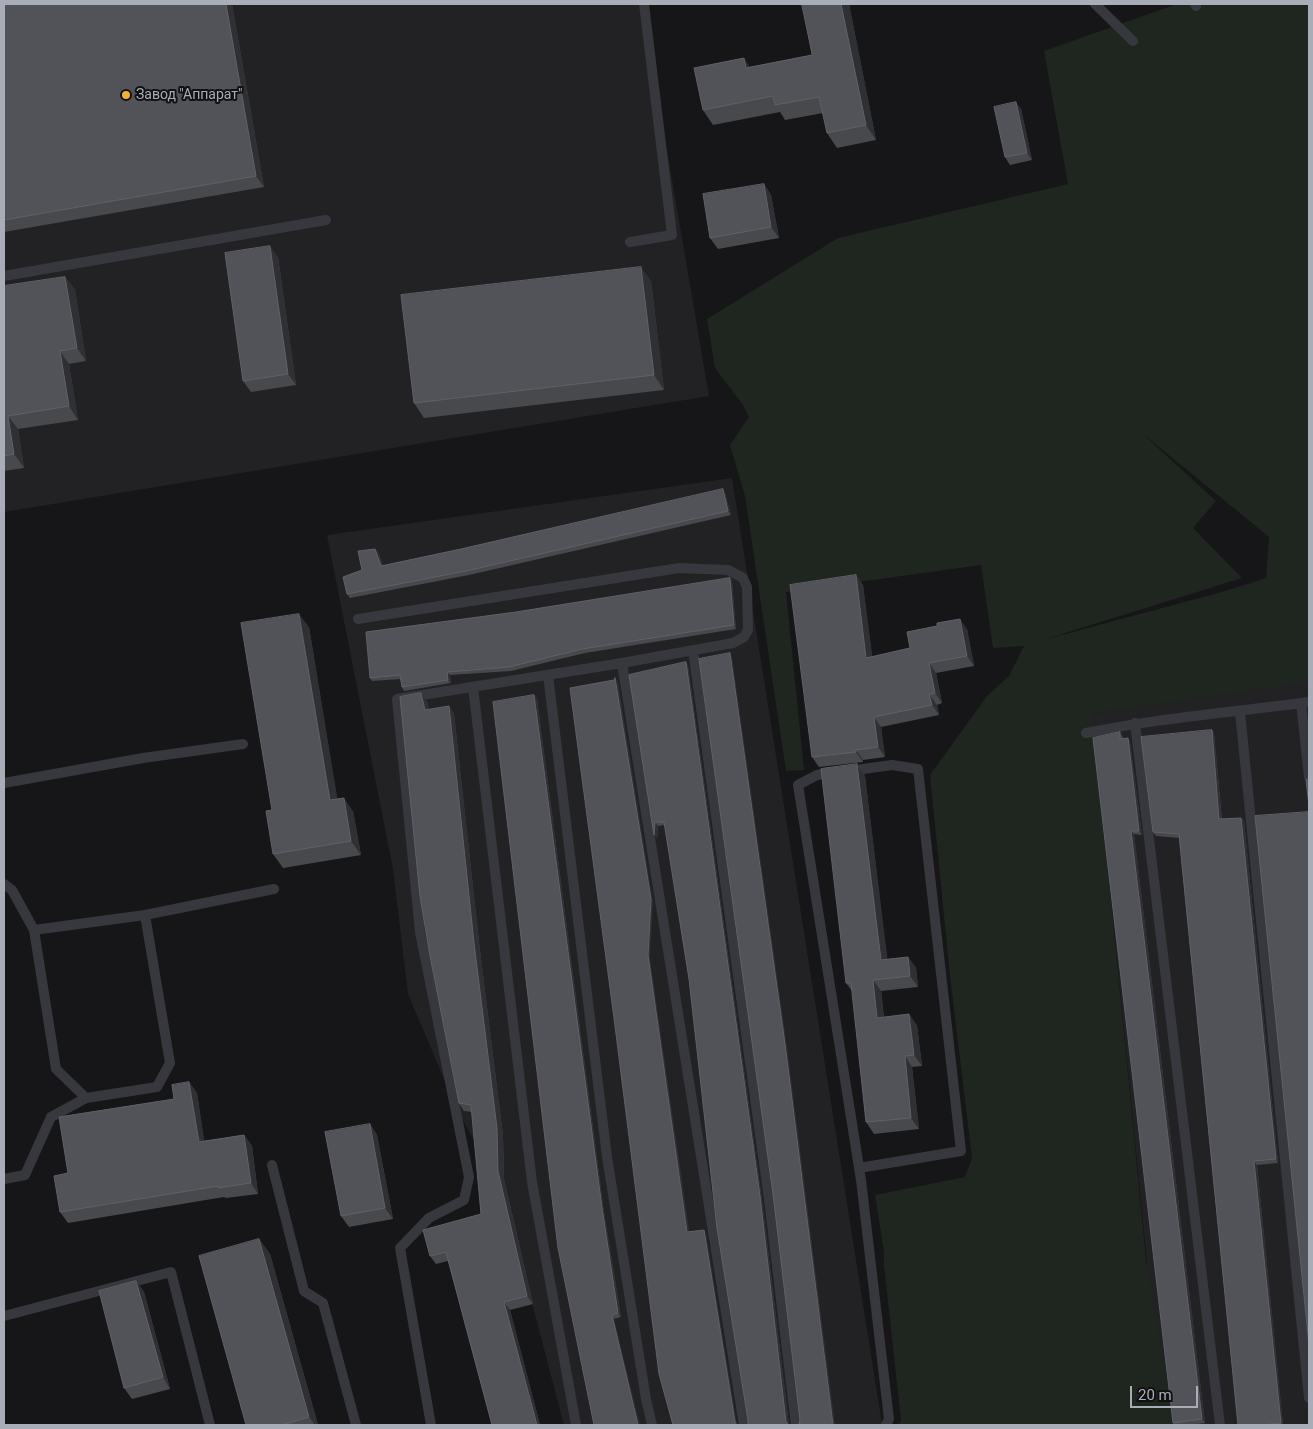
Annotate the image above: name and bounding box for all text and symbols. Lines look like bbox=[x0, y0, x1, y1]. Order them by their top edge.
place label: Завод "Аппарат" bbox=[136, 87, 243, 103]
marker: Завод "Аппарат" bbox=[120, 89, 132, 101]
scale bar bbox=[1133, 1376, 1200, 1408]
text: 20 m bbox=[1138, 1386, 1172, 1404]

